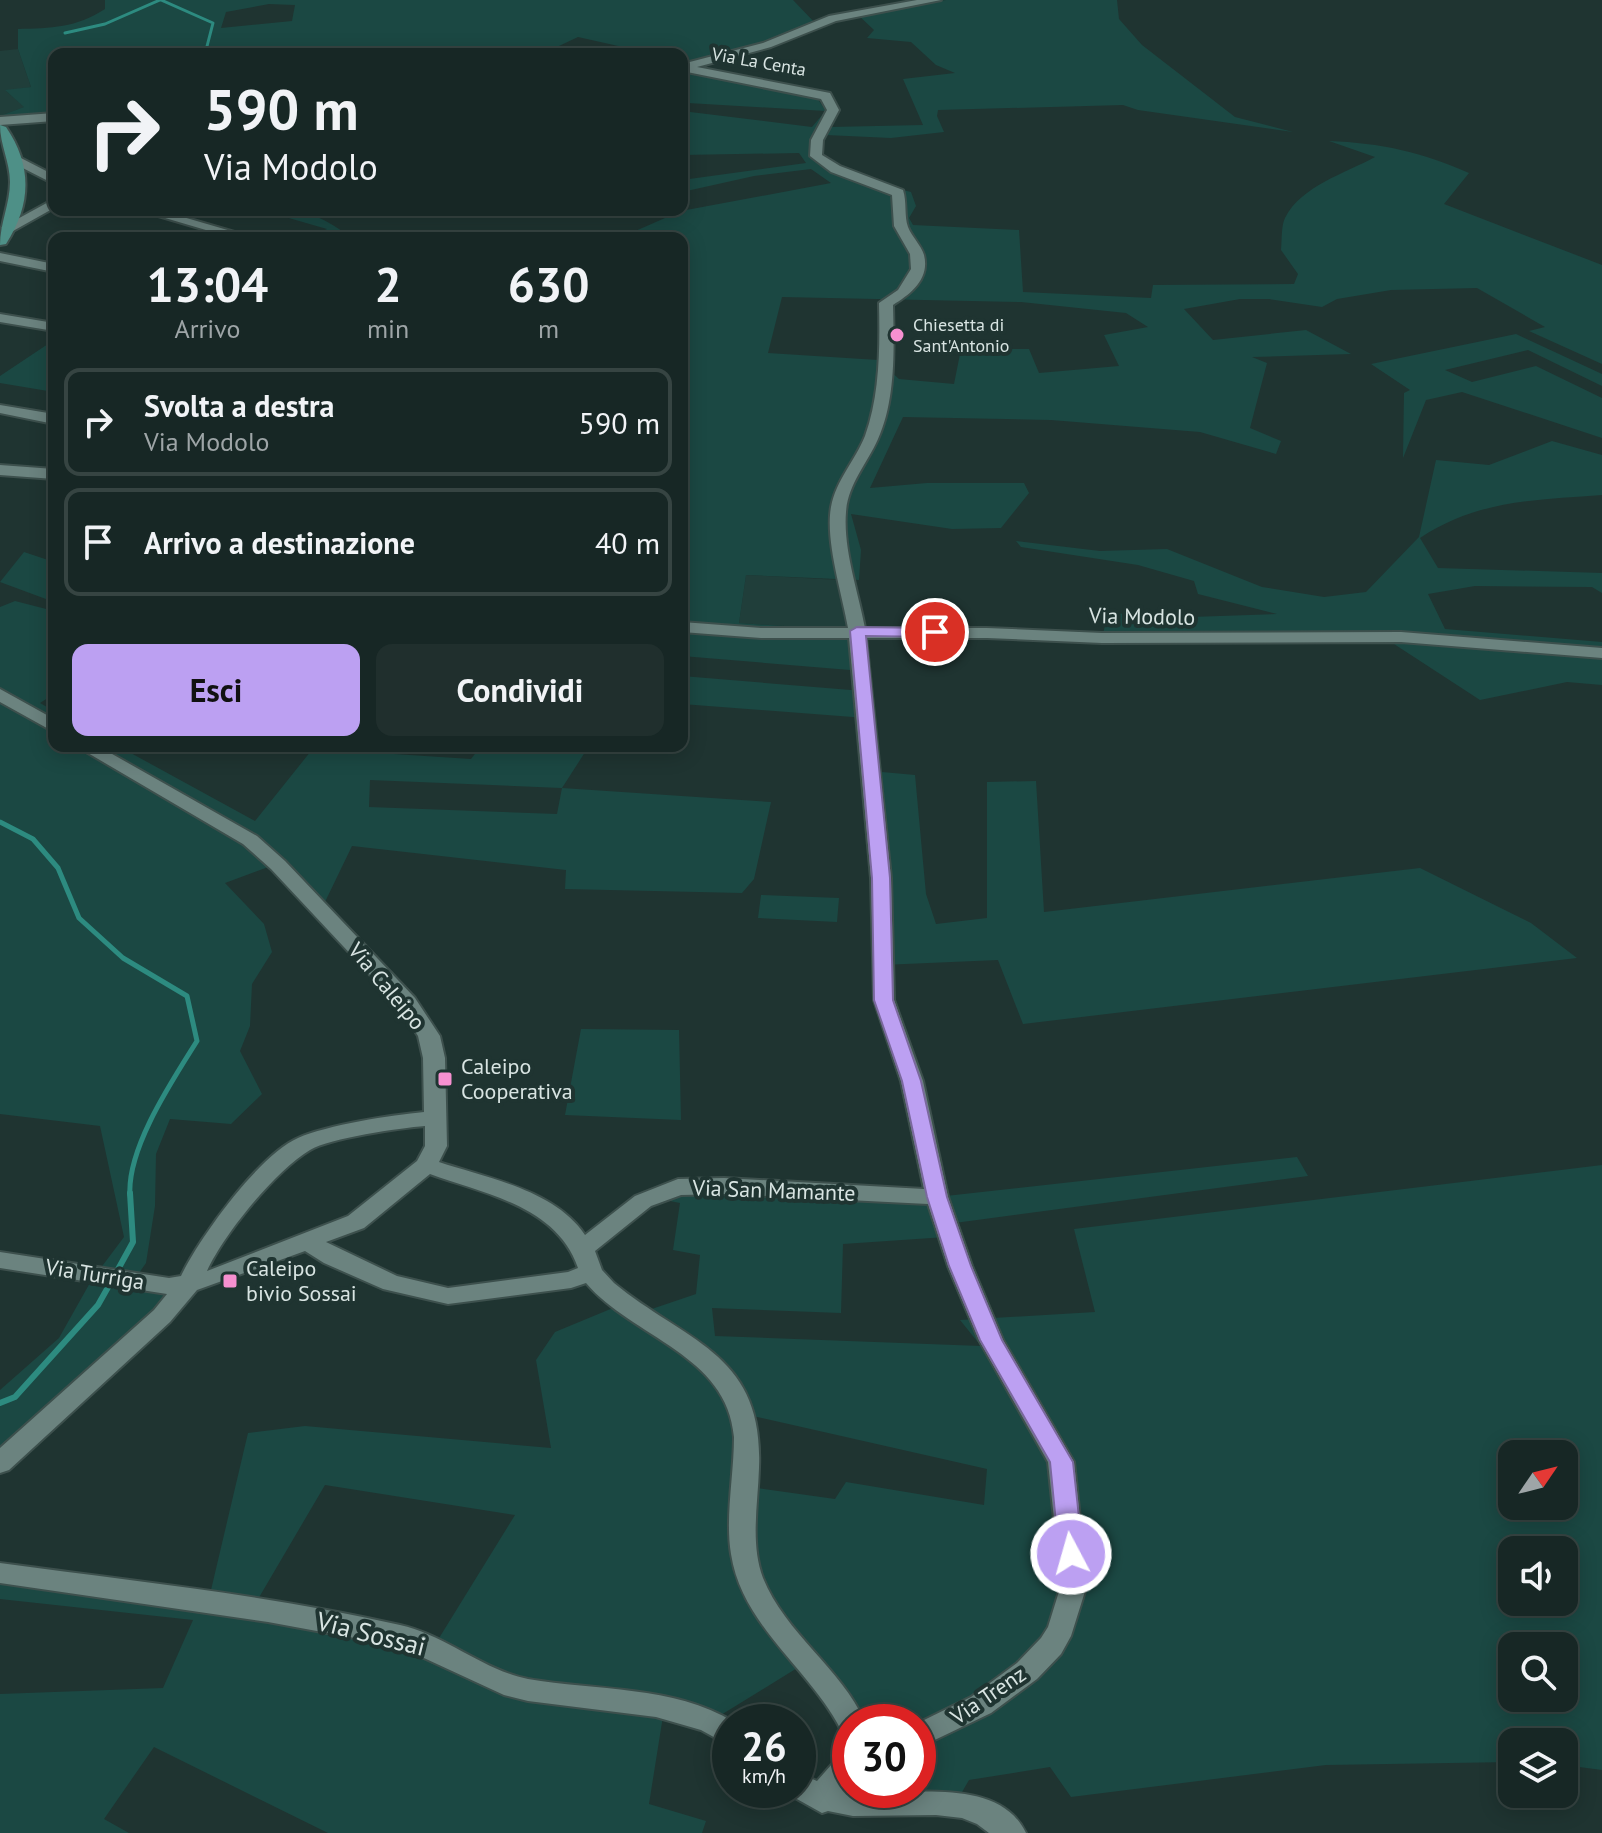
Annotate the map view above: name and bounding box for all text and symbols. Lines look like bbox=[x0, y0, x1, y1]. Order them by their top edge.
street label: Via La Centa bbox=[709, 42, 808, 81]
text: 590 m bbox=[204, 73, 359, 145]
icon: right bbox=[72, 80, 176, 184]
text: Via Modolo bbox=[204, 143, 378, 190]
text: 13:04 bbox=[147, 253, 268, 315]
text: 2 bbox=[374, 253, 402, 315]
text: 630 bbox=[508, 253, 589, 315]
text: Arrivo bbox=[174, 312, 240, 345]
text: min bbox=[367, 312, 409, 345]
text: m bbox=[538, 312, 559, 345]
place label: Chiesetta di Sant'Antonio bbox=[913, 313, 1009, 357]
marker: Chiesetta di Sant'Antonio bbox=[888, 326, 906, 344]
text: Svolta a destra bbox=[144, 386, 334, 425]
icon: right bbox=[76, 400, 120, 444]
text: 590 m bbox=[579, 403, 660, 442]
text: Via Modolo bbox=[144, 425, 270, 458]
icon: arrive bbox=[76, 520, 120, 564]
text: Arrivo a destinazione bbox=[144, 523, 415, 562]
text: 40 m bbox=[595, 523, 660, 562]
pin bbox=[901, 598, 969, 666]
street label: Via Modolo bbox=[1088, 601, 1195, 631]
icon: arrive bbox=[913, 610, 957, 654]
button: Esci bbox=[72, 644, 360, 736]
button: Condividi bbox=[376, 644, 664, 736]
street label: Via Caleipo bbox=[342, 936, 432, 1035]
place label: Caleipo Cooperativa bbox=[461, 1052, 573, 1105]
marker: Caleipo Cooperativa bbox=[436, 1070, 454, 1088]
street label: Via San Mamante bbox=[691, 1173, 856, 1207]
street label: Via Turriga bbox=[43, 1252, 146, 1296]
place label: Caleipo bivio Sossai bbox=[246, 1254, 357, 1307]
marker: Caleipo bivio Sossai bbox=[221, 1272, 239, 1290]
north arrow bbox=[1498, 1440, 1578, 1520]
map controls bbox=[1498, 1440, 1578, 1808]
position arrow bbox=[1029, 1512, 1113, 1596]
button: sound bbox=[1498, 1536, 1578, 1616]
street label: Via Sossai bbox=[312, 1604, 429, 1663]
button: search bbox=[1498, 1632, 1578, 1712]
street label: Via Trenz bbox=[944, 1660, 1031, 1731]
speed limit sign: 30 bbox=[832, 1704, 936, 1808]
text: 26 bbox=[741, 1720, 787, 1772]
button: layers bbox=[1498, 1728, 1578, 1808]
text: km/h bbox=[742, 1763, 786, 1789]

